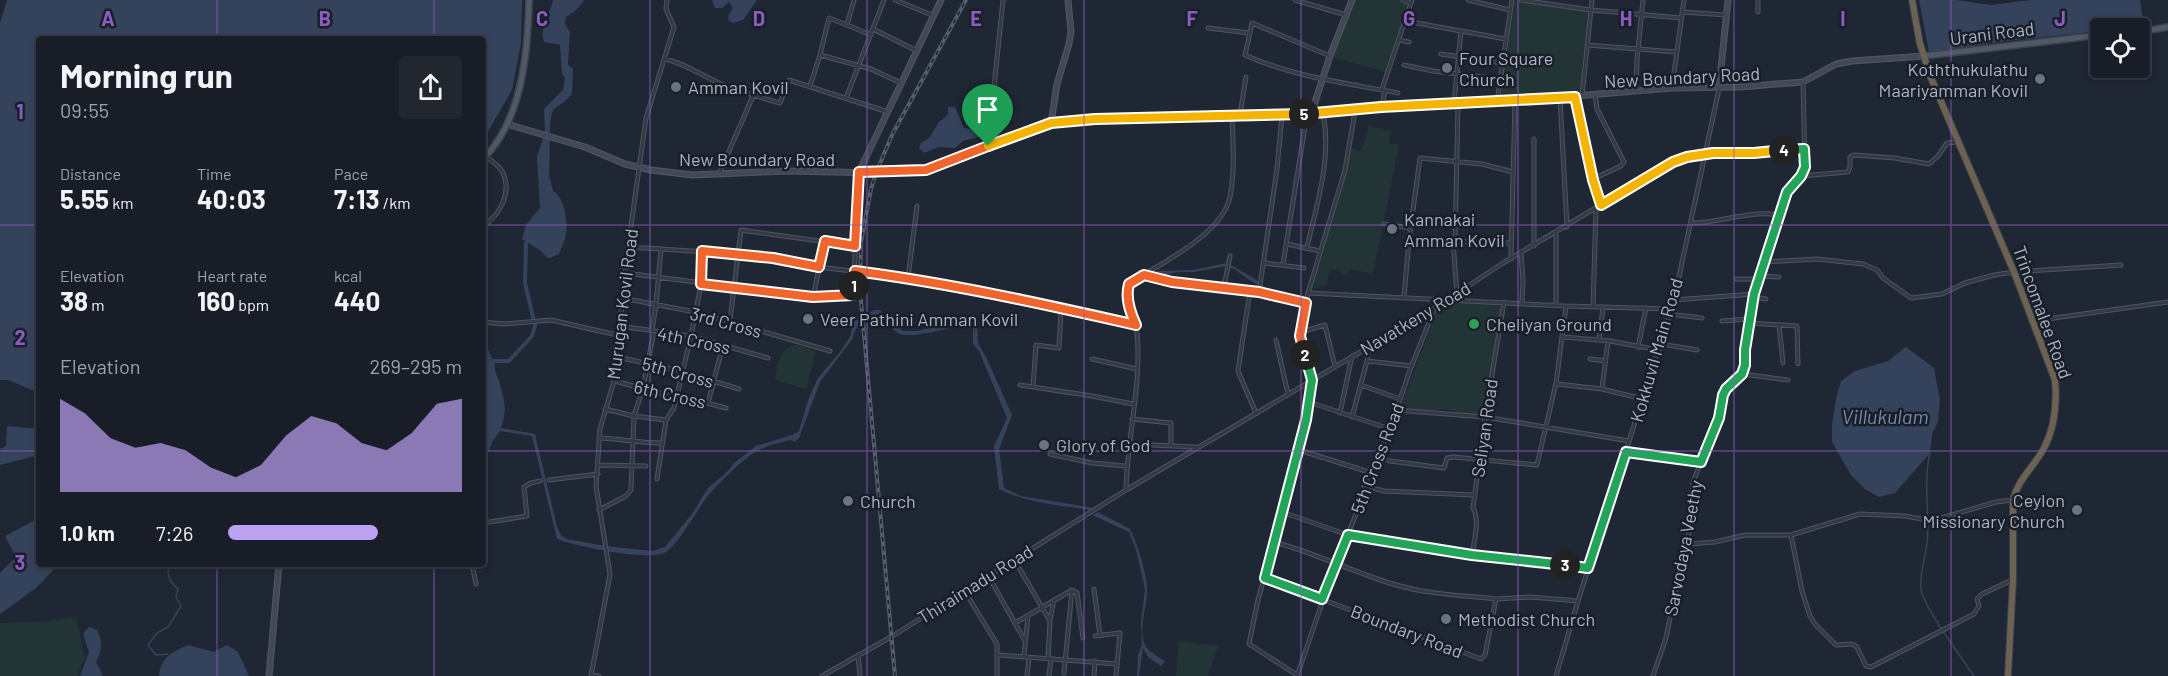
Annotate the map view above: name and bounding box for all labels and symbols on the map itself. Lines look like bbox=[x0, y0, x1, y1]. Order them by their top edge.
text: A bbox=[101, 6, 115, 30]
text: B bbox=[319, 6, 331, 30]
text: C bbox=[536, 6, 548, 30]
text: D bbox=[753, 6, 765, 30]
text: E bbox=[970, 6, 982, 30]
text: F bbox=[1186, 6, 1198, 30]
text: G bbox=[1403, 6, 1415, 30]
text: H bbox=[1620, 6, 1632, 30]
text: I bbox=[1840, 6, 1846, 30]
text: J bbox=[2054, 6, 2066, 30]
street label: Urani Road bbox=[1948, 17, 2036, 49]
place label: Four Square Church bbox=[1459, 47, 1553, 90]
place label: Koththukulathu Maariyamman Kovil bbox=[1879, 58, 2028, 101]
marker: Four Square Church bbox=[1440, 61, 1454, 75]
street label: New Boundary Road bbox=[1603, 62, 1761, 92]
marker: Koththukulathu Maariyamman Kovil bbox=[2033, 72, 2047, 86]
place label: Amman Kovil bbox=[688, 76, 789, 98]
marker: Amman Kovil bbox=[669, 80, 683, 94]
pin bbox=[962, 84, 1013, 146]
text: 1 bbox=[16, 99, 24, 123]
pin: 5 bbox=[1289, 99, 1319, 129]
pin: 4 bbox=[1769, 135, 1799, 165]
street label: New Boundary Road bbox=[679, 148, 835, 170]
place label: Kannakai Amman Kovil bbox=[1404, 208, 1505, 251]
marker: Kannakai Amman Kovil bbox=[1385, 222, 1399, 236]
street label: Murugan Kovil Road bbox=[602, 227, 642, 381]
street label: Trincomalee Road bbox=[2009, 242, 2077, 382]
pin: 1 bbox=[839, 271, 869, 301]
street label: Kokkuvil Main Road bbox=[1625, 275, 1687, 425]
street label: Navatkeny Road bbox=[1356, 276, 1474, 360]
street label: 3rd Cross bbox=[688, 302, 764, 342]
place label: Veer Pathini Amman Kovil bbox=[820, 308, 1018, 330]
marker: Veer Pathini Amman Kovil bbox=[801, 312, 815, 326]
place label: Cheliyan Ground bbox=[1486, 313, 1612, 335]
marker: Cheliyan Ground bbox=[1467, 317, 1481, 331]
street label: 4th Cross bbox=[656, 322, 732, 358]
text: 2 bbox=[14, 325, 26, 349]
pin: 2 bbox=[1290, 340, 1320, 370]
street label: 5th Cross bbox=[640, 352, 716, 392]
street label: 6th Cross bbox=[632, 375, 708, 413]
street label: Seliyan Road bbox=[1466, 377, 1502, 479]
street label: 5th Cross Road bbox=[1346, 400, 1408, 516]
water label: Villukulam bbox=[1842, 404, 1928, 428]
place label: Glory of God bbox=[1056, 434, 1150, 456]
marker: Glory of God bbox=[1037, 438, 1051, 452]
street label: Sarvodaya Veethy bbox=[1659, 478, 1707, 618]
place label: Ceylon Missionary Church bbox=[1922, 489, 2065, 532]
place label: Church bbox=[860, 490, 916, 512]
marker: Church bbox=[841, 494, 855, 508]
marker: Ceylon Missionary Church bbox=[2070, 503, 2084, 517]
street label: Thiraimadu Road bbox=[913, 540, 1037, 628]
text: 3 bbox=[15, 550, 25, 574]
pin: 3 bbox=[1550, 550, 1580, 580]
street label: Boundary Road bbox=[1348, 600, 1466, 662]
place label: Methodist Church bbox=[1458, 608, 1595, 630]
marker: Methodist Church bbox=[1439, 612, 1453, 626]

